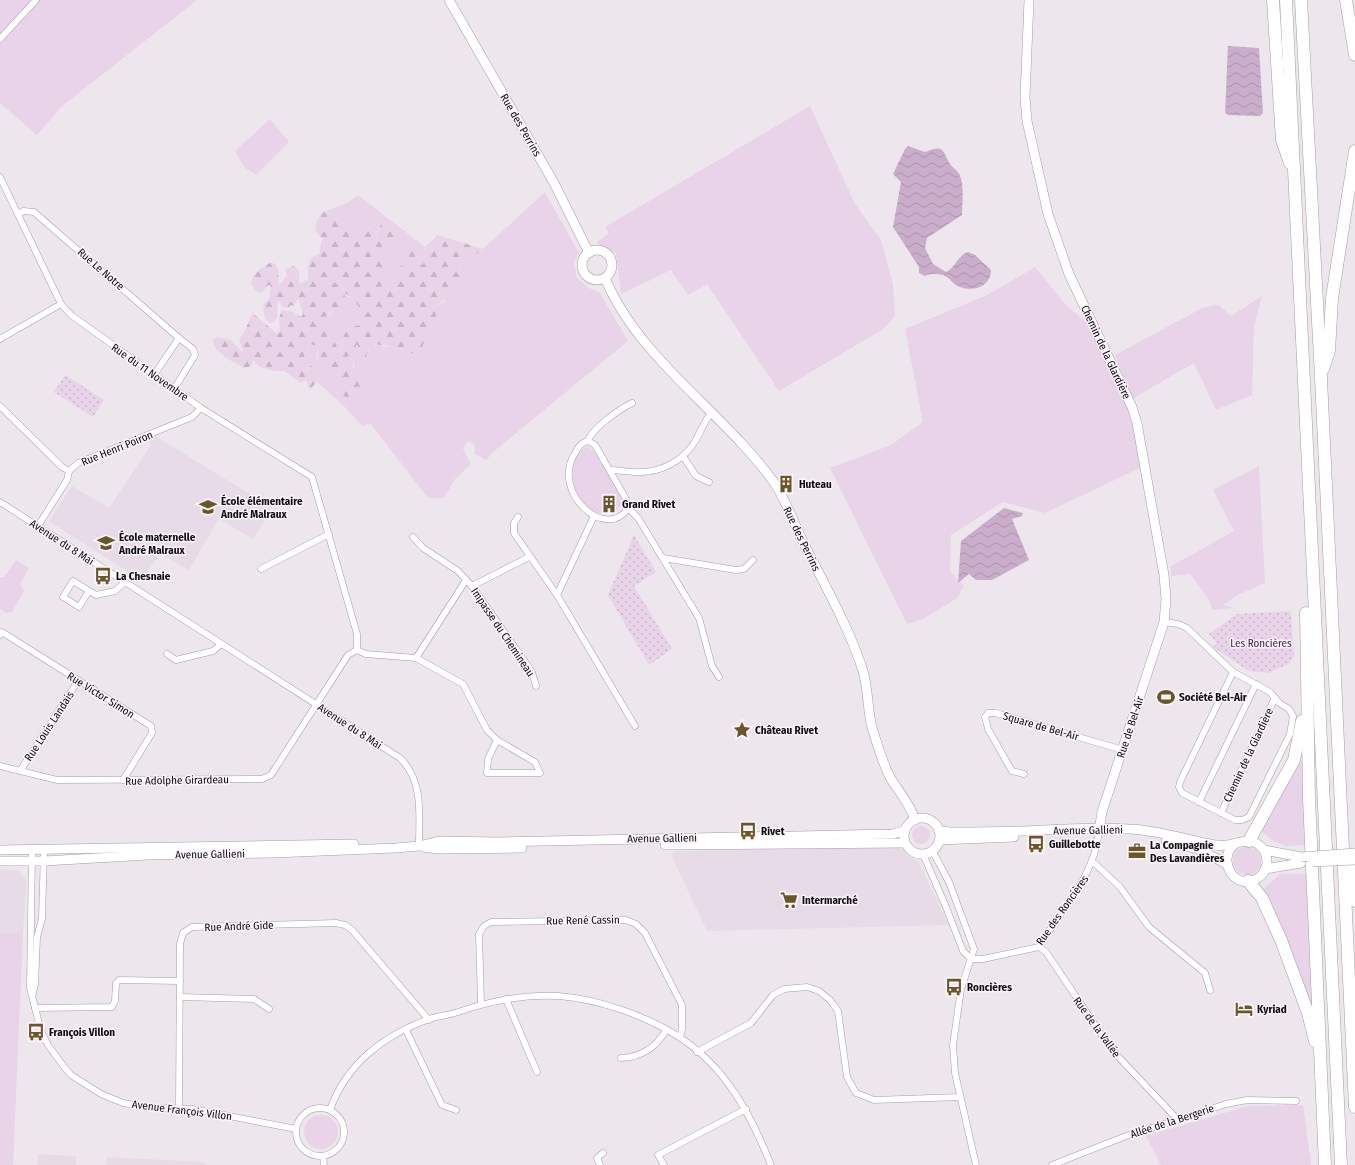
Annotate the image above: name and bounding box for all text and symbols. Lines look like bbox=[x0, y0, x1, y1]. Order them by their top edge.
street label: Rue des Perrins bbox=[497, 92, 544, 159]
street label: Rue Le Notre bbox=[75, 246, 127, 293]
street label: Chemin de la Glardière bbox=[1078, 303, 1133, 401]
street label: Rue du 11 Novembre bbox=[109, 341, 191, 404]
street label: Rue Henri Poiron bbox=[80, 428, 155, 469]
building icon: Huteau bbox=[776, 474, 796, 494]
place label: Huteau bbox=[799, 478, 832, 491]
place label: École élémentaire André Malraux bbox=[220, 494, 303, 521]
building icon: Grand Rivet bbox=[599, 494, 619, 514]
school or university icon: École élémentaire André Malraux bbox=[198, 497, 218, 517]
place label: Grand Rivet bbox=[622, 498, 675, 511]
street label: Rue des Perrins bbox=[780, 505, 823, 574]
street label: Avenue du 8 Mai bbox=[27, 517, 96, 568]
place label: École maternelle André Malraux bbox=[118, 530, 196, 557]
school or university icon: École maternelle André Malraux bbox=[96, 533, 116, 553]
bus stop icon: La Chesnaie bbox=[93, 566, 113, 586]
place label: La Chesnaie bbox=[116, 570, 171, 583]
street label: Impasse du Chemineau bbox=[468, 585, 537, 679]
park label: Les Roncières bbox=[1230, 637, 1292, 650]
street label: Rue Victor Simon bbox=[65, 670, 137, 721]
sports icon: Société Bel-Air bbox=[1156, 687, 1176, 707]
street label: Rue Louis Landais bbox=[22, 689, 77, 764]
place label: Société Bel-Air bbox=[1179, 691, 1248, 704]
street label: Rue de Bel-Air bbox=[1114, 694, 1147, 760]
street label: Avenue du 8 Mai bbox=[315, 701, 384, 752]
street label: Chemin de la Glardière bbox=[1221, 706, 1276, 804]
street label: Square de Bel-Air bbox=[1001, 709, 1081, 744]
place icon: Château Rivet bbox=[732, 720, 752, 740]
place label: Château Rivet bbox=[755, 724, 818, 737]
street label: Rue Adolphe Girardeau bbox=[125, 773, 229, 788]
bus stop icon: Rivet bbox=[738, 821, 758, 841]
street label: Avenue Gallieni bbox=[1053, 823, 1123, 838]
place label: Rivet bbox=[761, 825, 785, 838]
street label: Avenue Gallieni bbox=[627, 831, 697, 846]
bus stop icon: Guillebotte bbox=[1026, 834, 1046, 854]
place label: Guillebotte bbox=[1049, 838, 1101, 851]
place label: La Compagnie Des Lavandières bbox=[1150, 839, 1224, 865]
office icon: La Compagnie Des Lavandières bbox=[1127, 841, 1147, 861]
street label: Avenue Gallieni bbox=[175, 847, 245, 862]
street label: Rue des Roncières bbox=[1033, 873, 1092, 948]
supermarket icon: Intermarché bbox=[779, 890, 799, 910]
place label: Intermarché bbox=[802, 894, 858, 907]
street label: Rue René Cassin bbox=[546, 913, 620, 928]
street label: Rue André Gide bbox=[204, 919, 274, 934]
bus stop icon: Roncières bbox=[944, 977, 964, 997]
place label: Roncières bbox=[967, 981, 1012, 994]
street label: Rue de la Vallée bbox=[1070, 995, 1123, 1060]
hotel icon: Kyriad bbox=[1234, 999, 1254, 1019]
place label: Kyriad bbox=[1257, 1003, 1287, 1016]
bus stop icon: François Villon bbox=[26, 1022, 46, 1042]
place label: François Villon bbox=[49, 1026, 115, 1039]
street label: Avenue François Villon bbox=[131, 1098, 233, 1123]
street label: Allée de la Bergerie bbox=[1129, 1102, 1216, 1141]

